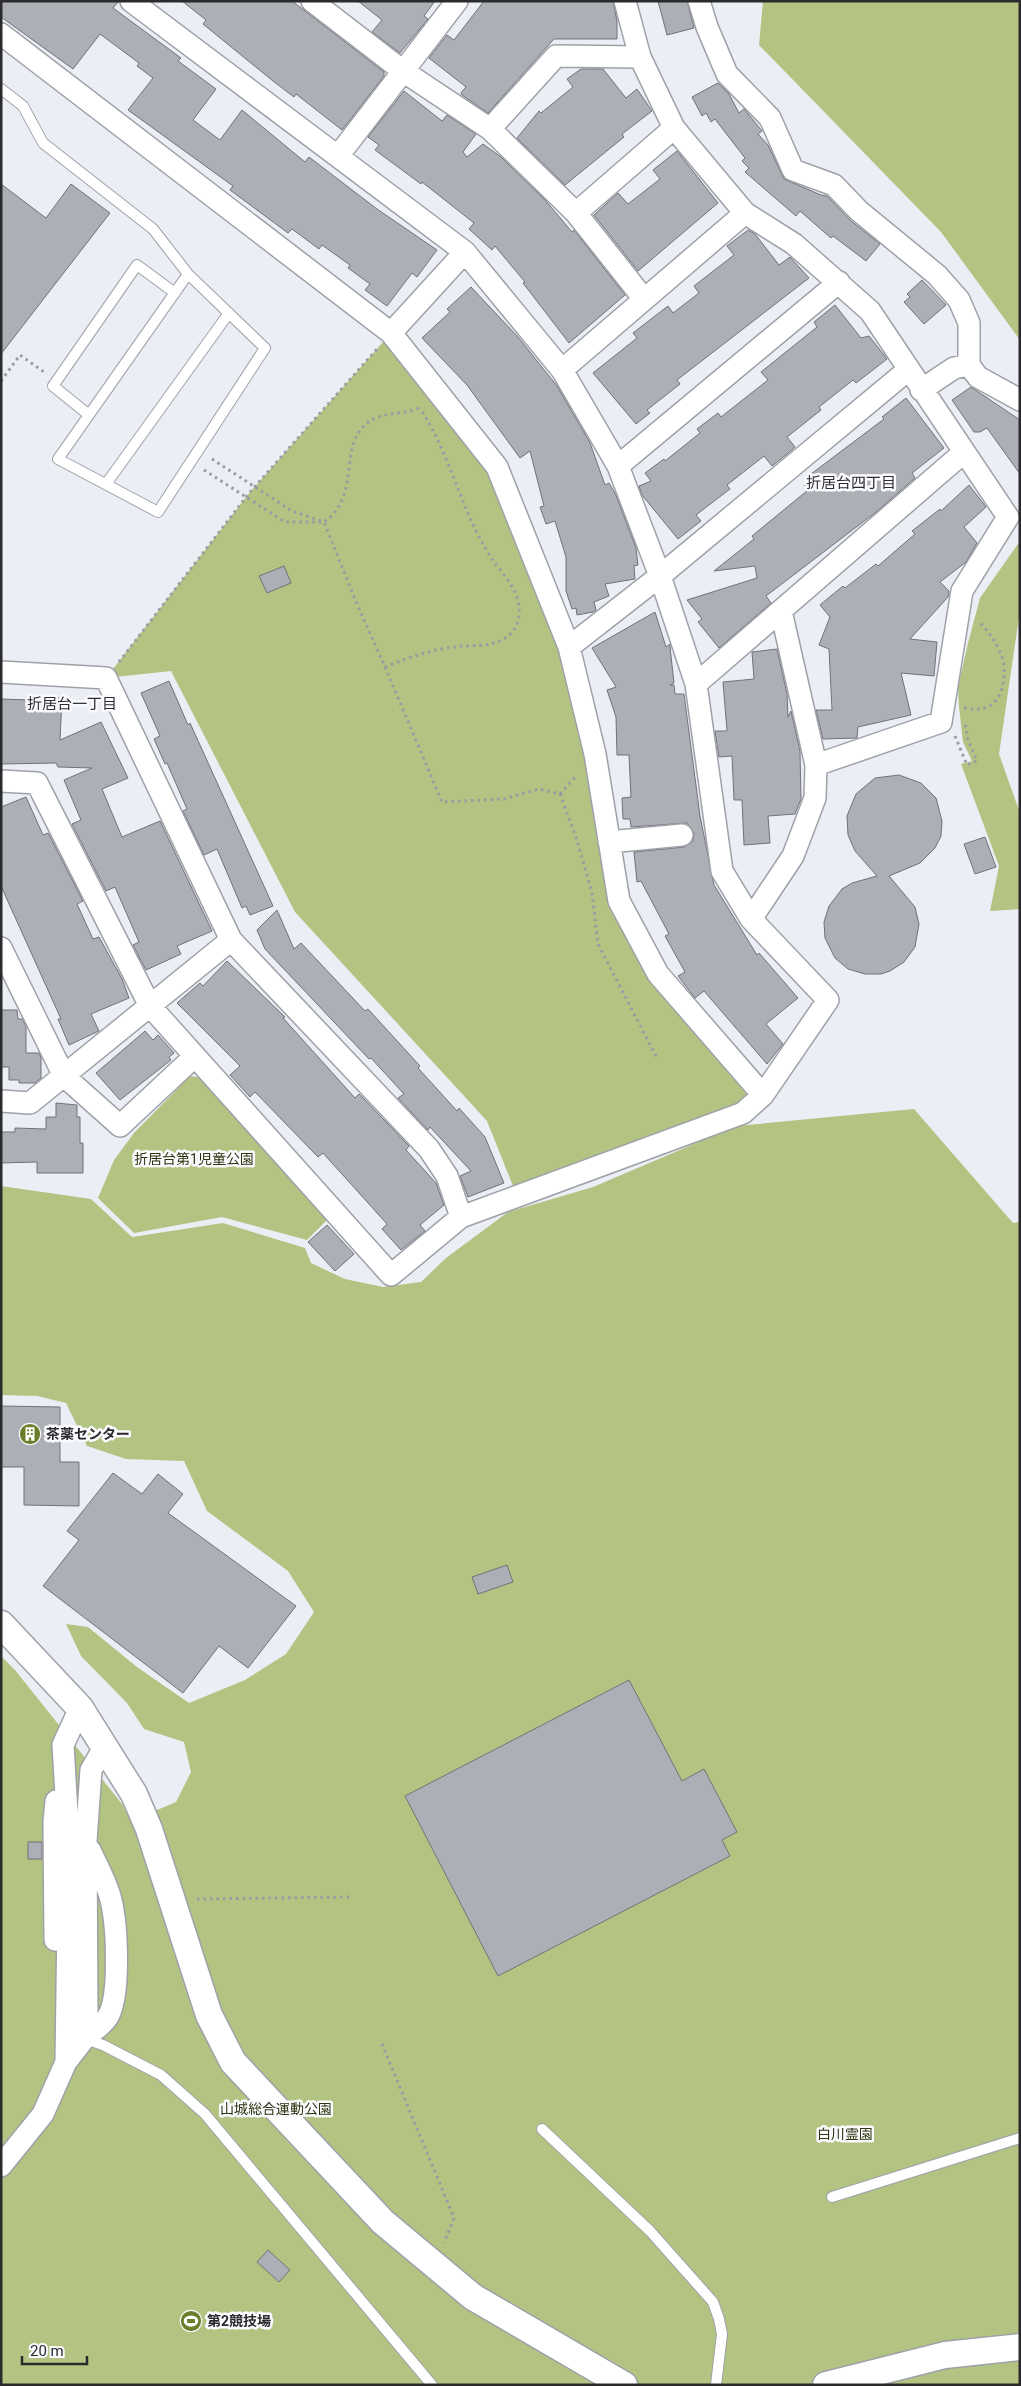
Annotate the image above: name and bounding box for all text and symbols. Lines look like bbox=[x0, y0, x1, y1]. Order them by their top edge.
district label: 折居台四丁目 bbox=[806, 474, 896, 492]
district label: 折居台一丁目 bbox=[27, 695, 117, 713]
park label: 折居台第1児童公園 bbox=[134, 1151, 254, 1167]
building icon: 茶薬センター bbox=[18, 1422, 42, 1446]
place label: 茶薬センター bbox=[46, 1426, 130, 1442]
park label: 山城総合運動公園 bbox=[220, 2101, 332, 2117]
park label: 白川霊園 bbox=[817, 2126, 873, 2142]
sports icon: 第2競技場 bbox=[179, 2309, 203, 2333]
place label: 第2競技場 bbox=[207, 2313, 271, 2329]
scale bar bbox=[22, 2334, 88, 2366]
text: 20 m bbox=[30, 2342, 64, 2360]

